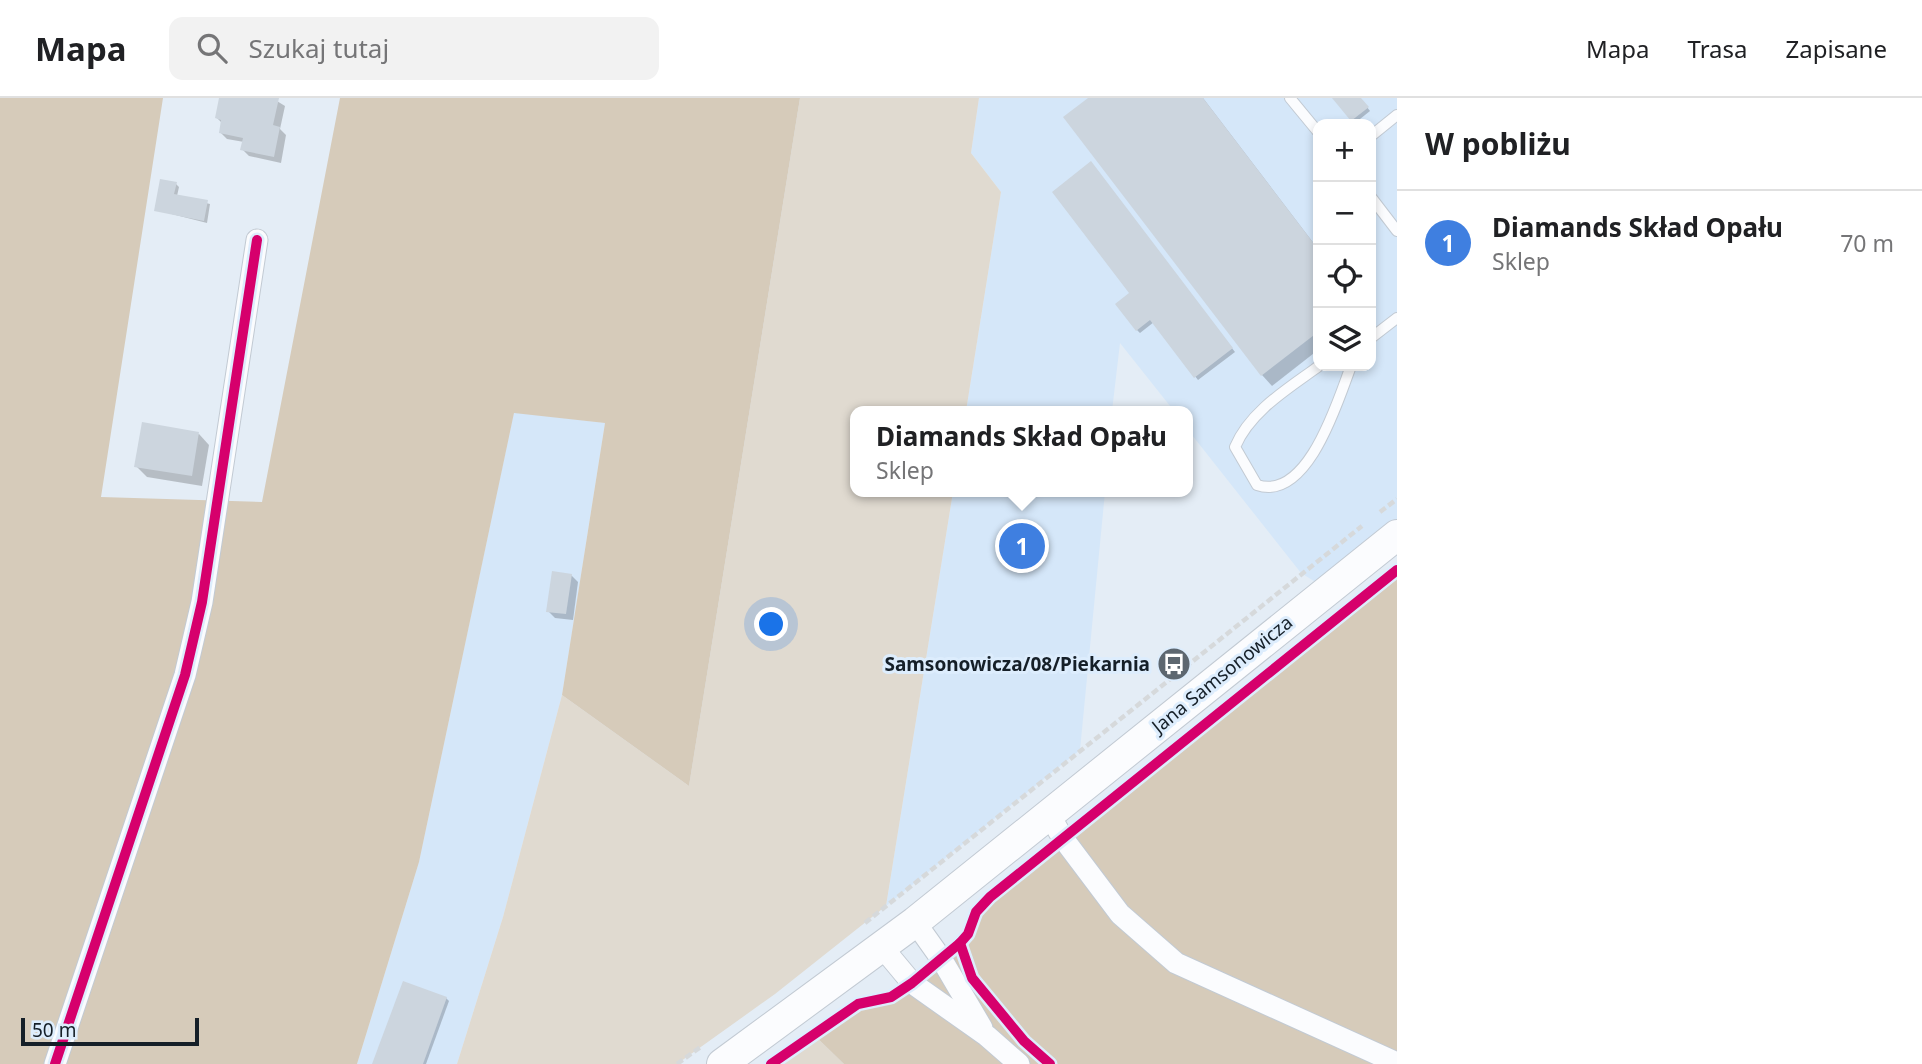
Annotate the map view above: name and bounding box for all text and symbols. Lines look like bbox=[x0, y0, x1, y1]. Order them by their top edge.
search box bbox=[169, 17, 659, 80]
text: Mapa bbox=[35, 26, 127, 71]
icon: search bbox=[193, 29, 231, 67]
text: Szukaj tutaj bbox=[249, 30, 389, 66]
text: Mapa bbox=[1586, 32, 1650, 65]
text: Trasa bbox=[1688, 32, 1748, 65]
text: Zapisane bbox=[1786, 32, 1887, 65]
map controls bbox=[1313, 119, 1376, 371]
button: + bbox=[1313, 119, 1376, 182]
text: W pobliżu bbox=[1425, 123, 1571, 164]
button: − bbox=[1313, 182, 1376, 245]
text: Diamands Skład Opału bbox=[1492, 209, 1783, 245]
text: 1 bbox=[1441, 227, 1455, 259]
text: 70 m bbox=[1840, 227, 1894, 259]
button: locate bbox=[1313, 245, 1376, 308]
text: Sklep bbox=[1492, 245, 1550, 277]
button: layers bbox=[1313, 308, 1376, 371]
popup bbox=[850, 406, 1193, 497]
text: Diamands Skład Opału bbox=[876, 418, 1167, 454]
text: Sklep bbox=[876, 454, 934, 486]
pin: 1 bbox=[999, 520, 1045, 572]
your location bbox=[754, 607, 788, 641]
street label: Jana Samsonowicza bbox=[1145, 609, 1298, 740]
bus stop icon: Samsonowicza/08/Piekarnia bbox=[1155, 645, 1193, 683]
place label: Samsonowicza/08/Piekarnia bbox=[884, 651, 1150, 677]
scale bar bbox=[21, 1015, 200, 1047]
text: 50 m bbox=[32, 1017, 76, 1043]

